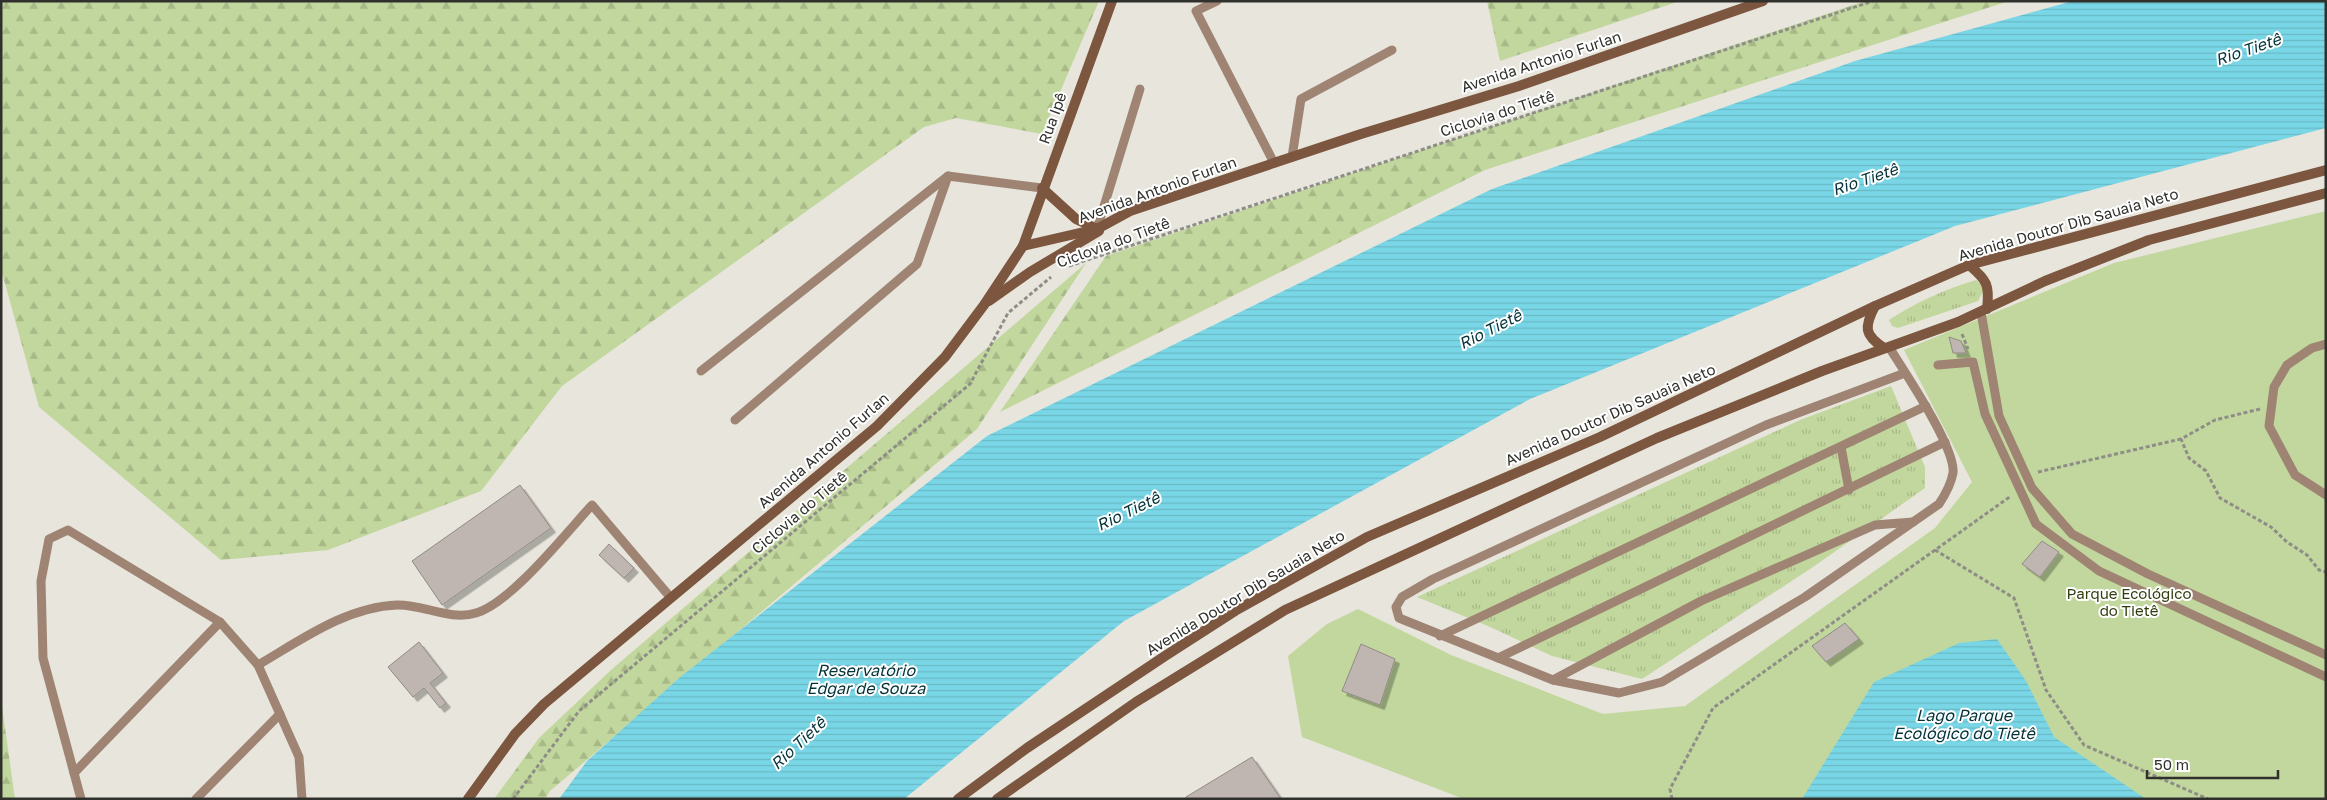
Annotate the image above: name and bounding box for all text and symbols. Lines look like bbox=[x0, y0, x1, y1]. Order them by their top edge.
street label: Avenida Antonio Furlan bbox=[1459, 27, 1623, 95]
water label: Rio Tietê bbox=[2213, 28, 2285, 70]
street label: Ciclovia do Tietê bbox=[1438, 86, 1557, 140]
street label: Rua Ipê bbox=[1034, 89, 1070, 146]
street label: Avenida Antonio Furlan bbox=[1075, 152, 1239, 226]
water label: Rio Tietê bbox=[1830, 158, 1902, 200]
street label: Avenida Doutor Dib Sauaia Neto bbox=[1956, 184, 2180, 264]
street label: Ciclovia do Tietê bbox=[1054, 213, 1172, 271]
water label: Rio Tietê bbox=[1455, 304, 1526, 353]
street label: Avenida Doutor Dib Sauaia Neto bbox=[1502, 359, 1718, 469]
street label: Avenida Antonio Furlan bbox=[754, 388, 892, 512]
street label: Ciclovia do Tietê bbox=[748, 467, 851, 557]
water label: Rio Tietê bbox=[1093, 486, 1164, 535]
street label: Avenida Doutor Dib Sauaia Neto bbox=[1143, 525, 1347, 659]
park label: Parque Ecológico do Tietê bbox=[2067, 584, 2191, 619]
water label: Reservatório Edgar de Souza bbox=[807, 660, 926, 698]
water label: Lago Parque Ecológico do Tietê bbox=[1893, 705, 2036, 743]
water label: Rio Tietê bbox=[766, 711, 831, 773]
scale bar bbox=[2147, 748, 2278, 780]
text: 50 m bbox=[2154, 755, 2189, 773]

